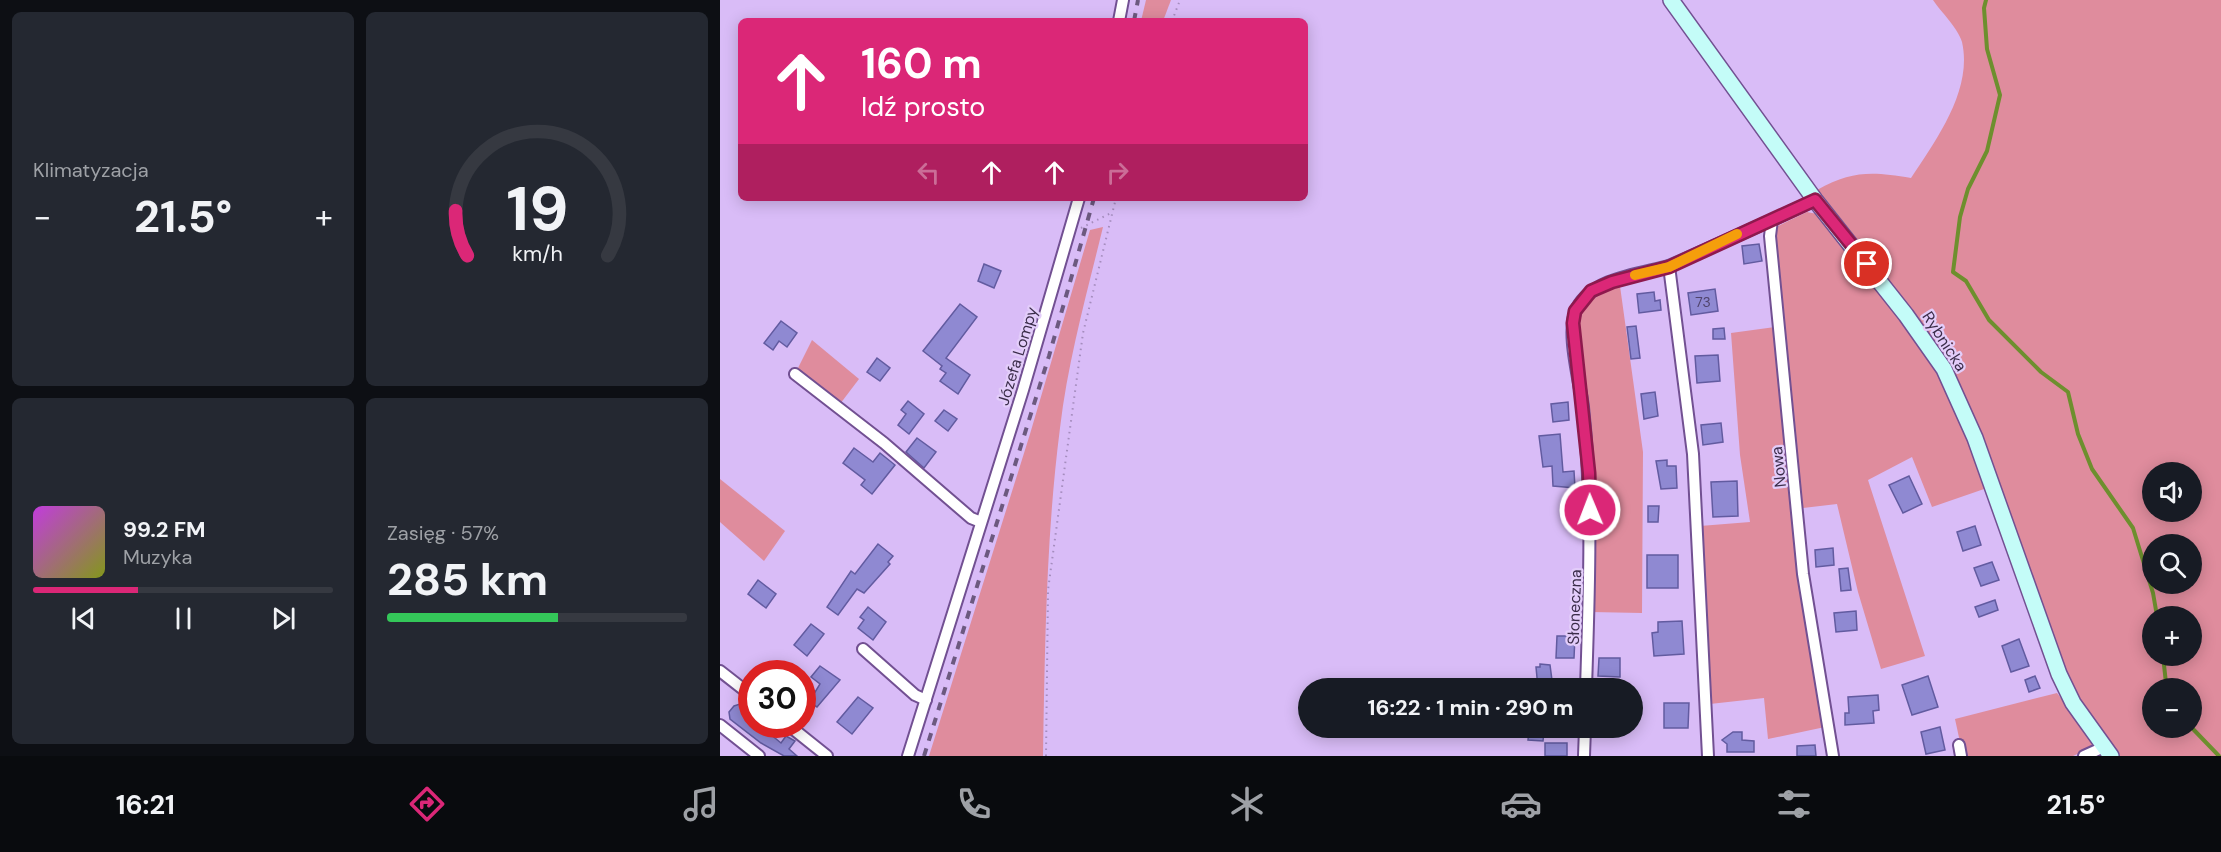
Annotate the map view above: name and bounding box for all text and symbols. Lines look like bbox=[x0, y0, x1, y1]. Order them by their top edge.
text: 160 m bbox=[861, 36, 982, 91]
icon: ahead bbox=[762, 42, 840, 120]
text: Idź prosto bbox=[861, 89, 985, 124]
icon: left bbox=[912, 156, 945, 189]
icon: ahead bbox=[975, 156, 1008, 189]
icon: ahead bbox=[1038, 156, 1071, 189]
icon: right bbox=[1101, 156, 1134, 189]
text: Klimatyzacja bbox=[33, 157, 149, 183]
text: 19 bbox=[506, 168, 568, 249]
text: 21.5° bbox=[134, 187, 232, 246]
text: − bbox=[33, 195, 51, 238]
text: + bbox=[315, 195, 333, 238]
pin bbox=[1841, 238, 1892, 289]
text: km/h bbox=[512, 240, 562, 268]
icon: arrive bbox=[1850, 247, 1883, 280]
house number: 73 bbox=[1695, 293, 1711, 311]
street label: Józefa Lompy bbox=[993, 304, 1042, 408]
street label: Rybnicka bbox=[1917, 307, 1972, 375]
street label: Nowa bbox=[1766, 446, 1791, 488]
map controls bbox=[2142, 462, 2202, 738]
button: sound bbox=[2142, 462, 2202, 522]
position arrow bbox=[1558, 478, 1622, 542]
text: 99.2 FM bbox=[123, 515, 205, 544]
text: Zasięg · 57% bbox=[387, 520, 499, 546]
button: search bbox=[2142, 534, 2202, 594]
text: Muzyka bbox=[123, 544, 192, 570]
text: 285 km bbox=[387, 550, 548, 609]
street label: Słoneczna bbox=[1563, 569, 1586, 645]
icon: previous bbox=[67, 602, 100, 635]
icon: pause bbox=[167, 602, 200, 635]
icon: next bbox=[267, 602, 300, 635]
button: + bbox=[2142, 606, 2202, 666]
speed limit sign: 30 bbox=[738, 660, 816, 738]
button: − bbox=[2142, 678, 2202, 738]
text: 16:22 · 1 min · 290 m bbox=[1367, 693, 1574, 722]
icon: directions bbox=[406, 783, 448, 825]
icon: music bbox=[680, 783, 722, 825]
icon: phone bbox=[953, 783, 995, 825]
icon: climate bbox=[1226, 783, 1268, 825]
icon: car bbox=[1500, 783, 1542, 825]
icon: filters bbox=[1773, 783, 1815, 825]
text: 16:21 bbox=[116, 787, 175, 822]
text: 21.5° bbox=[2046, 787, 2105, 822]

